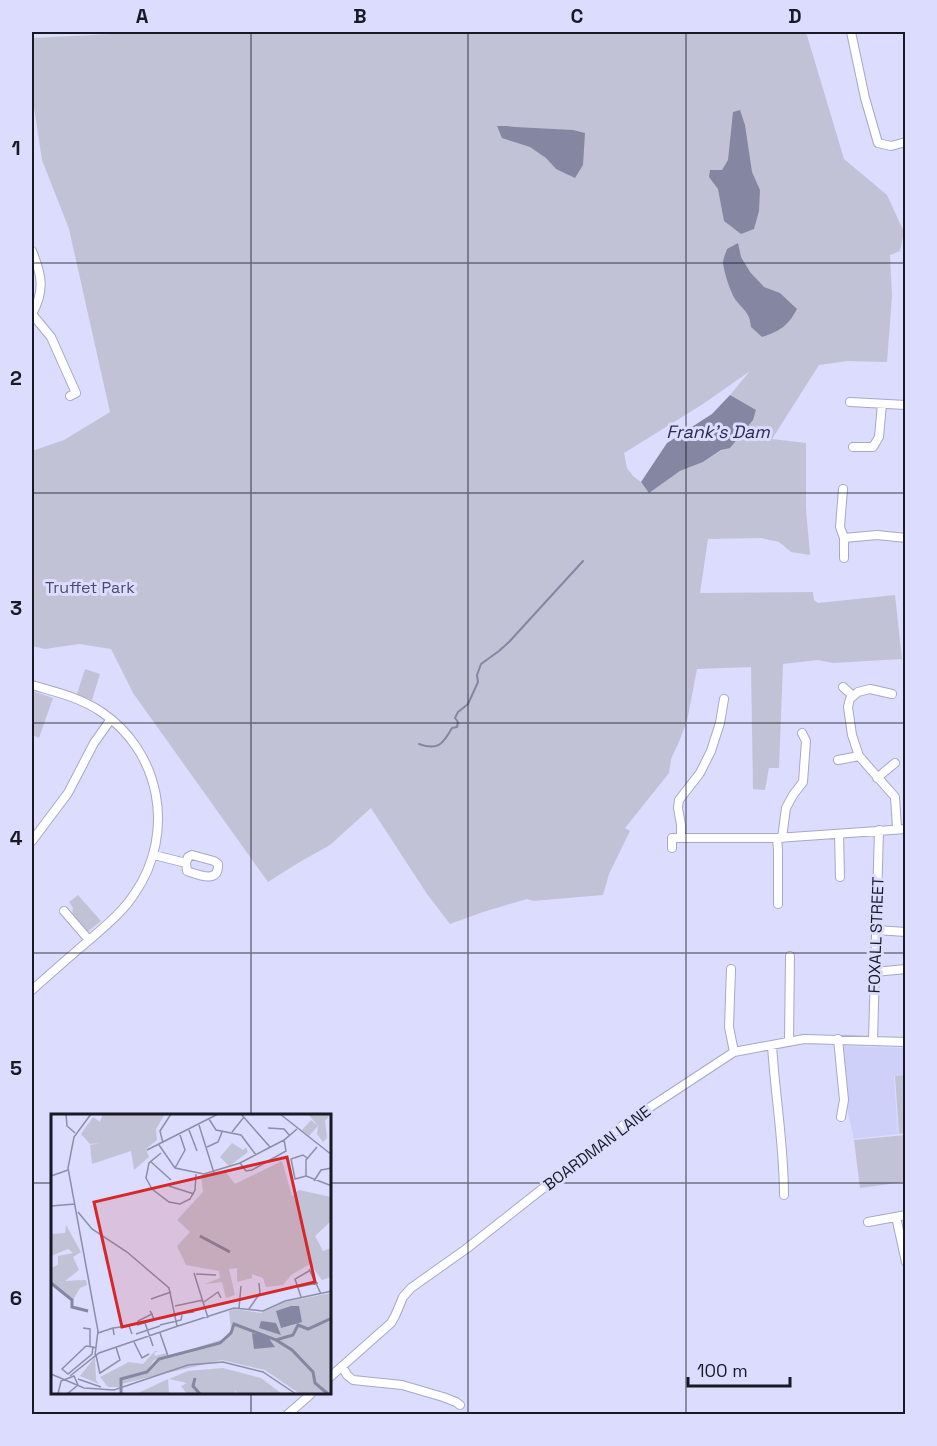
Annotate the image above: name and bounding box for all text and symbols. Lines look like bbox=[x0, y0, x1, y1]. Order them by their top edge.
text: A bbox=[136, 3, 149, 29]
text: B bbox=[353, 3, 367, 29]
text: C bbox=[571, 3, 584, 29]
text: D bbox=[788, 3, 802, 29]
text: 1 bbox=[11, 135, 21, 161]
text: 2 bbox=[10, 365, 22, 391]
water label: Frank's Dam bbox=[666, 420, 770, 443]
park label: Truffet Park bbox=[45, 577, 135, 598]
text: 3 bbox=[10, 595, 22, 621]
text: 4 bbox=[10, 825, 23, 851]
street label: FOXALL STREET bbox=[863, 876, 889, 994]
text: 5 bbox=[10, 1055, 22, 1081]
street label: BOARDMAN LANE bbox=[539, 1101, 655, 1195]
inset map bbox=[51, 1114, 332, 1395]
text: 6 bbox=[10, 1285, 22, 1311]
scale bar bbox=[688, 1350, 790, 1388]
text: 100 m bbox=[697, 1359, 748, 1382]

